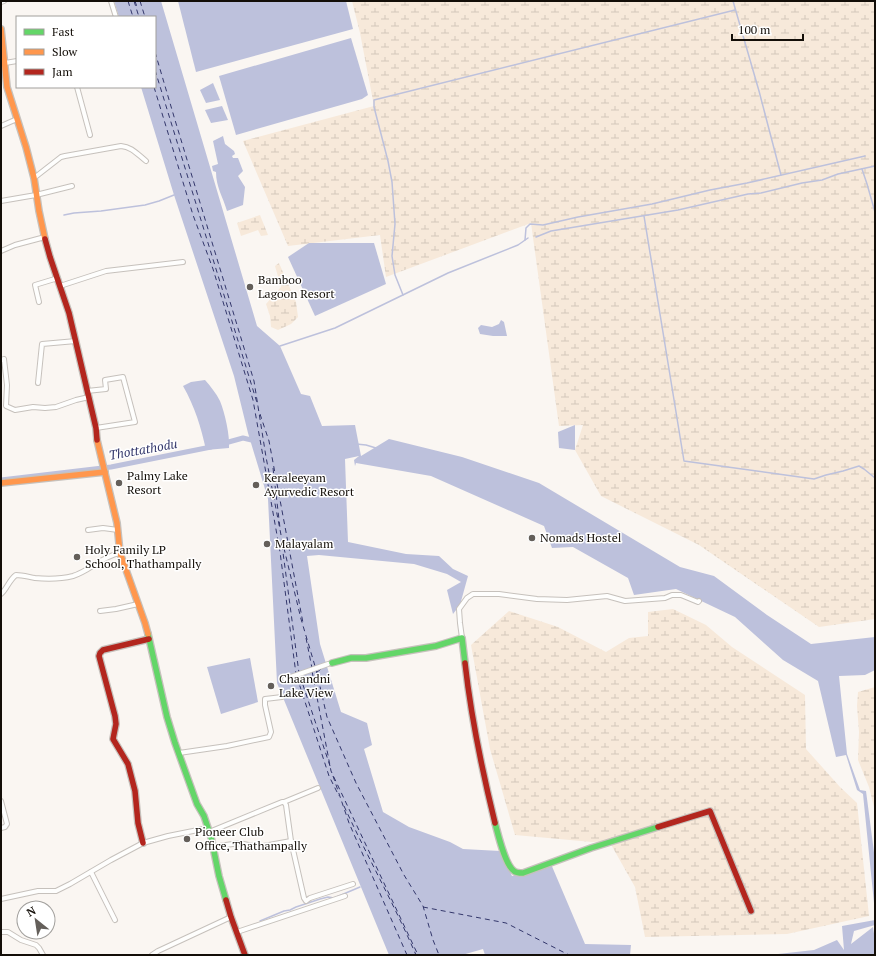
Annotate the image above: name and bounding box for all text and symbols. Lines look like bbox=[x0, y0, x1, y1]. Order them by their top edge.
legend bbox=[16, 16, 156, 88]
scale bar bbox=[732, 16, 803, 42]
text: 100 m bbox=[738, 22, 771, 37]
text: Fast bbox=[52, 24, 75, 39]
text: Slow bbox=[52, 44, 78, 59]
text: Jam bbox=[52, 64, 73, 79]
place label: Bamboo Lagoon Resort bbox=[258, 272, 335, 301]
marker: Bamboo Lagoon Resort bbox=[245, 282, 255, 292]
water label: Thottathodu bbox=[107, 434, 179, 464]
place label: Palmy Lake Resort bbox=[127, 468, 188, 497]
place label: Keraleeyam Ayurvedic Resort bbox=[264, 470, 355, 499]
marker: Palmy Lake Resort bbox=[114, 478, 124, 488]
marker: Keraleeyam Ayurvedic Resort bbox=[251, 480, 261, 490]
place label: Nomads Hostel bbox=[540, 530, 622, 545]
marker: Nomads Hostel bbox=[527, 533, 537, 543]
place label: Malayalam bbox=[275, 536, 334, 551]
marker: Malayalam bbox=[262, 539, 272, 549]
place label: Holy Family LP School, Thathampally bbox=[85, 542, 202, 571]
marker: Holy Family LP School, Thathampally bbox=[72, 552, 82, 562]
place label: Chaandni Lake View bbox=[279, 671, 333, 700]
marker: Chaandni Lake View bbox=[266, 681, 276, 691]
place label: Pioneer Club Office, Thathampally bbox=[195, 824, 308, 853]
marker: Pioneer Club Office, Thathampally bbox=[182, 834, 192, 844]
north arrow bbox=[16, 900, 56, 940]
text: N bbox=[24, 903, 39, 919]

